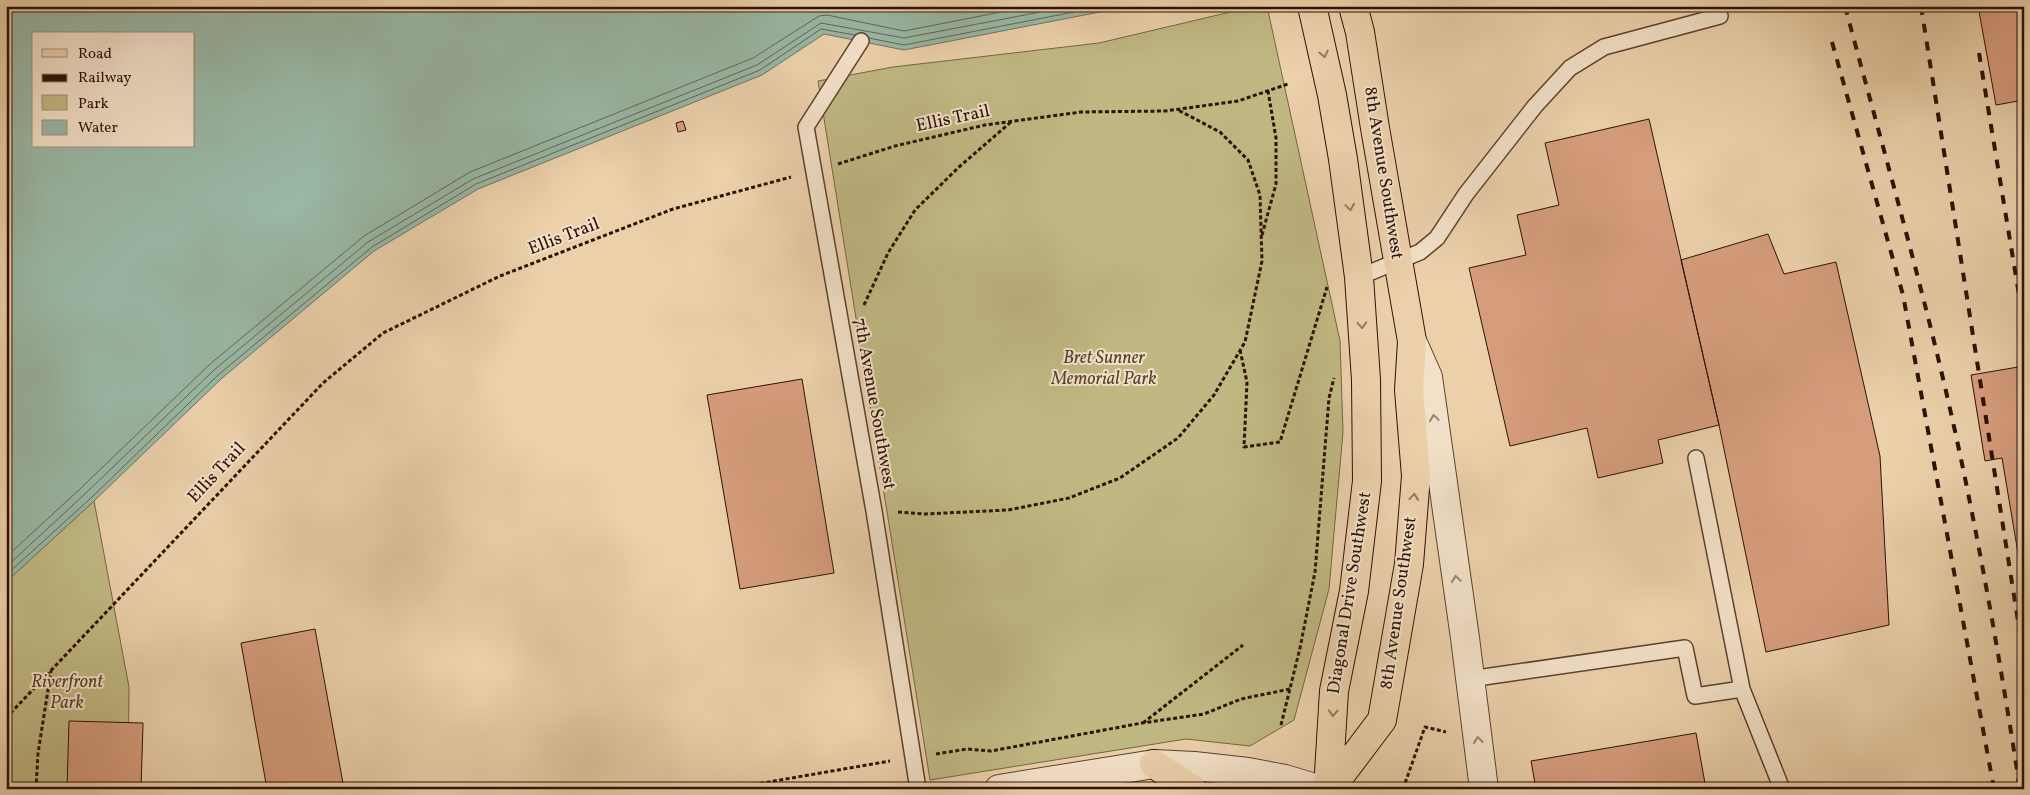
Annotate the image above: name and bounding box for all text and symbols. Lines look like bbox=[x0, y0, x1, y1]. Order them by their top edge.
legend bbox=[32, 32, 195, 148]
text: Road bbox=[78, 44, 112, 65]
one-way arrow bbox=[1318, 49, 1328, 58]
text: Railway bbox=[78, 68, 131, 89]
street label: 8th Avenue Southwest bbox=[1357, 85, 1409, 261]
text: Park bbox=[78, 94, 109, 115]
street label: Ellis Trail bbox=[914, 99, 992, 139]
text: Water bbox=[78, 118, 118, 139]
one-way arrow bbox=[1344, 204, 1355, 212]
street label: Ellis Trail bbox=[525, 212, 603, 262]
street label: 7th Avenue Southwest bbox=[847, 316, 901, 492]
one-way arrow bbox=[1357, 322, 1368, 330]
park label: Bret Sunner Memorial Park bbox=[1050, 346, 1157, 392]
one-way arrow bbox=[1429, 414, 1439, 423]
street label: Ellis Trail bbox=[182, 437, 252, 509]
street label: Diagonal Drive Southwest bbox=[1322, 490, 1378, 696]
one-way arrow bbox=[1408, 493, 1419, 501]
street label: 8th Avenue Southwest bbox=[1374, 515, 1424, 691]
one-way arrow bbox=[1452, 575, 1462, 584]
park label: Riverfront Park bbox=[31, 670, 104, 716]
one-way arrow bbox=[1327, 709, 1338, 717]
one-way arrow bbox=[1473, 736, 1484, 744]

